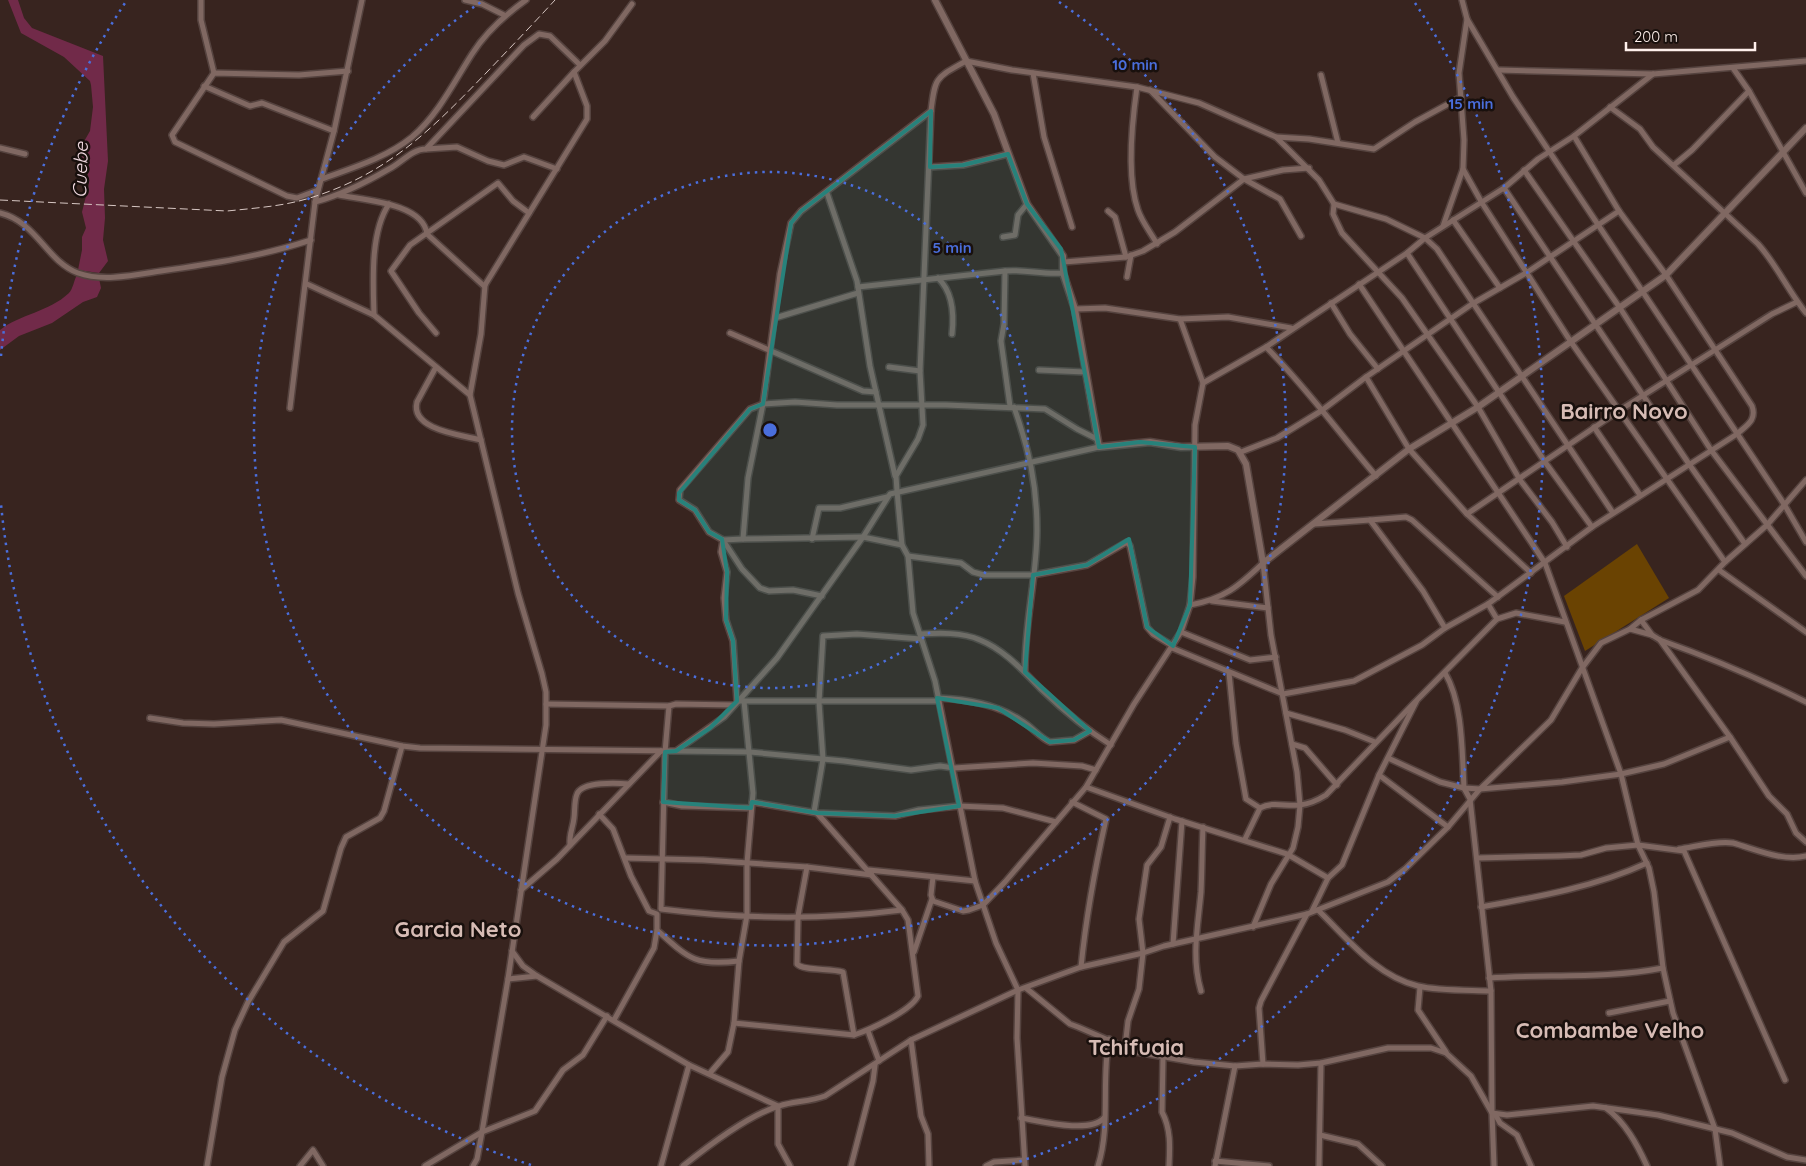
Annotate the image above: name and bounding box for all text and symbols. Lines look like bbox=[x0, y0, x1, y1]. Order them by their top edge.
scale bar bbox=[1626, 20, 1755, 52]
text: 200 m bbox=[1634, 27, 1678, 46]
text: 10 min bbox=[1112, 55, 1158, 74]
text: 15 min bbox=[1449, 94, 1494, 113]
water label: Cuebe bbox=[67, 140, 93, 199]
text: 5 min bbox=[932, 238, 972, 257]
district label: Bairro Novo bbox=[1560, 397, 1688, 425]
centre of rings bbox=[761, 421, 779, 439]
district label: Garcia Neto bbox=[395, 915, 521, 943]
district label: Combambe Velho bbox=[1516, 1016, 1704, 1044]
district label: Tchifuaia bbox=[1088, 1033, 1184, 1061]

